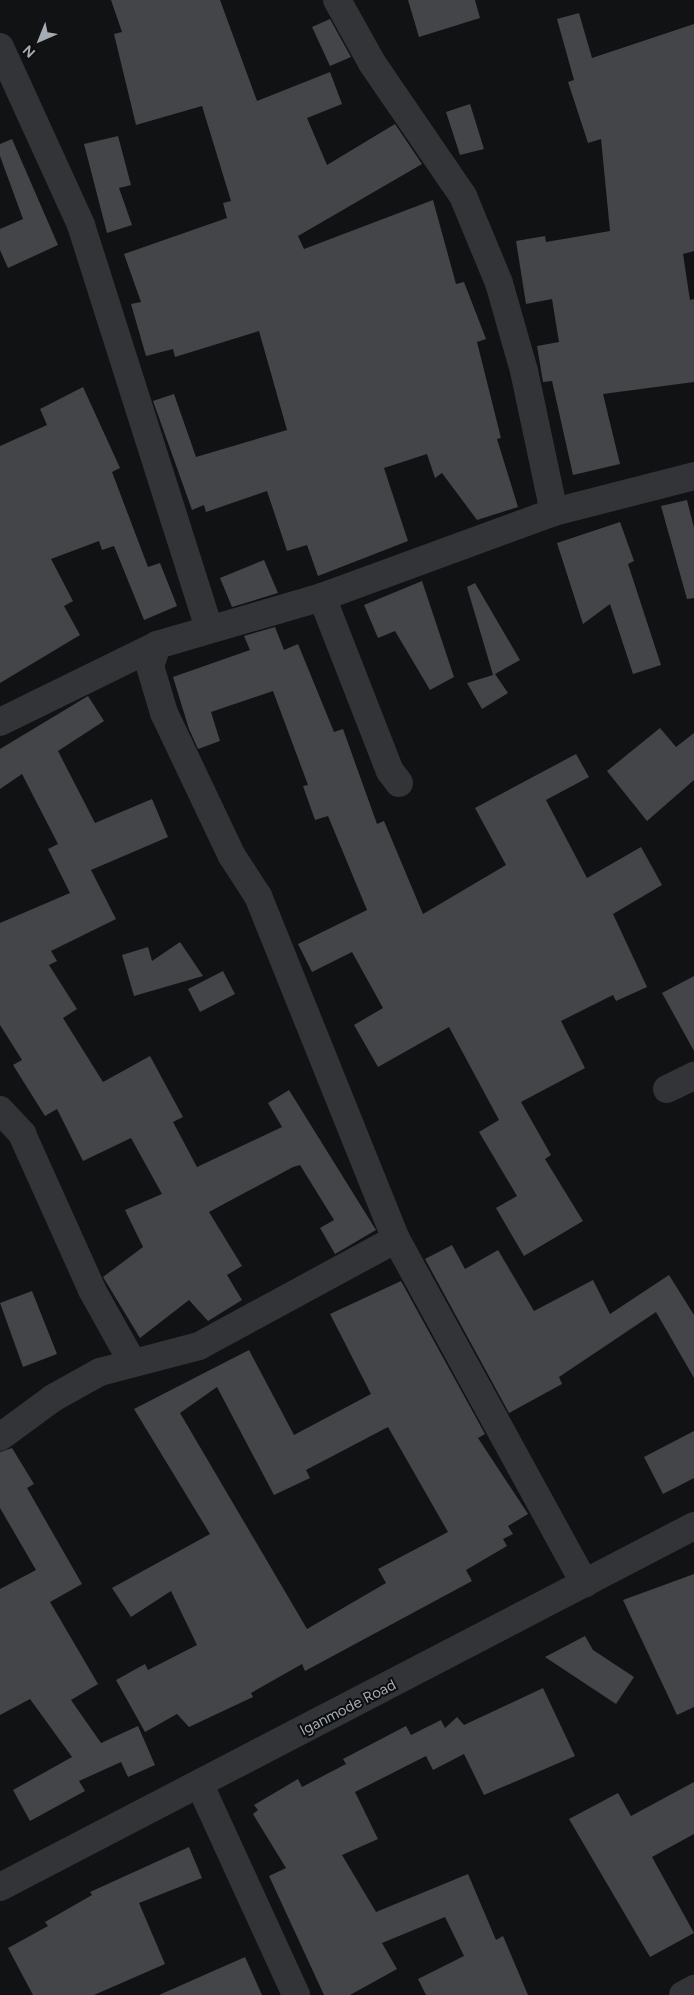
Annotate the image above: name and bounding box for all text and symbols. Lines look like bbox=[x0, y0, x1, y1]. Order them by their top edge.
north arrow bbox=[15, 15, 65, 65]
text: N bbox=[19, 41, 39, 61]
street label: Iganmode Road bbox=[297, 1676, 399, 1740]

